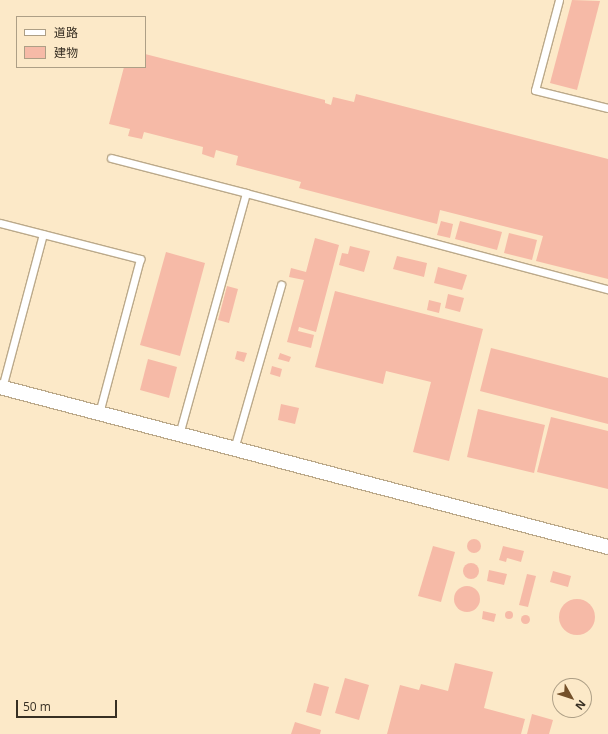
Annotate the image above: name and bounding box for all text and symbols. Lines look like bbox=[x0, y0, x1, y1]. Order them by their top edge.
legend bbox=[16, 16, 146, 68]
text: 道路 bbox=[54, 24, 78, 41]
text: 建物 bbox=[54, 44, 78, 61]
north arrow bbox=[552, 678, 592, 718]
scale bar bbox=[18, 692, 119, 718]
text: N bbox=[572, 697, 590, 713]
text: 50 m bbox=[23, 698, 51, 715]

